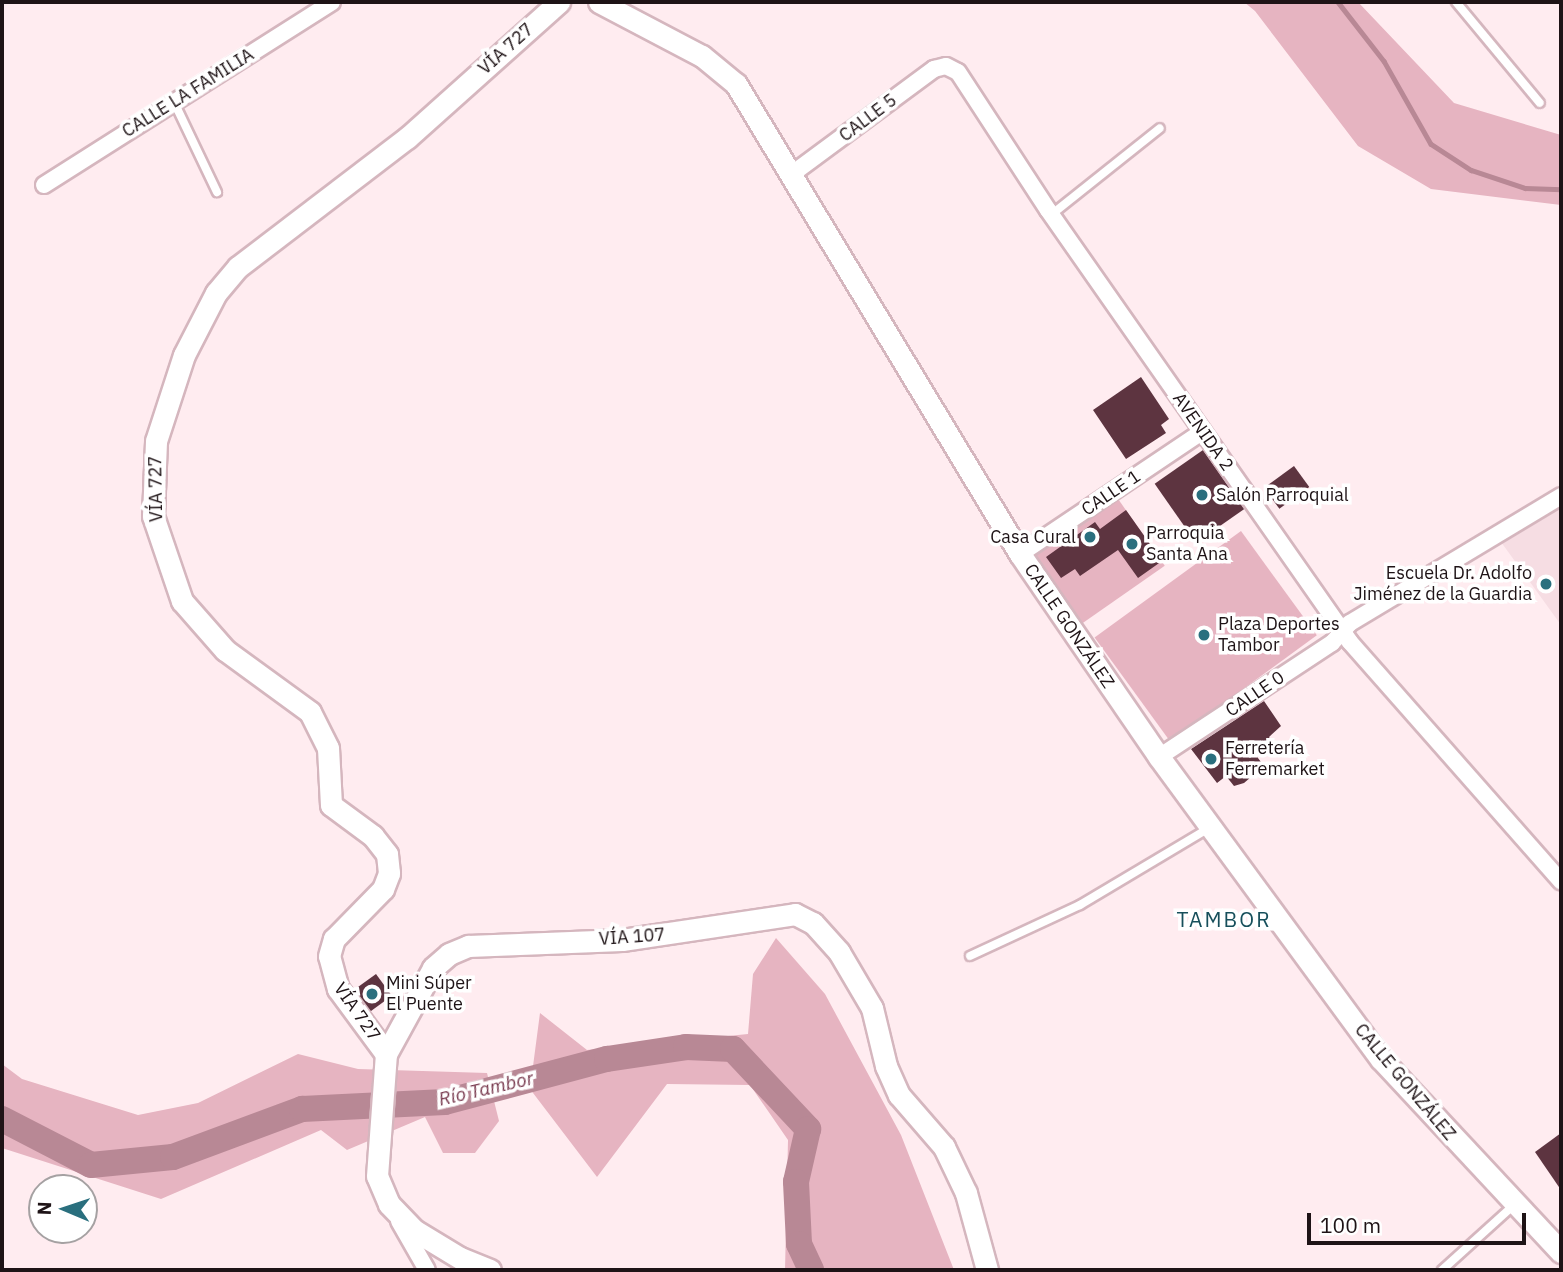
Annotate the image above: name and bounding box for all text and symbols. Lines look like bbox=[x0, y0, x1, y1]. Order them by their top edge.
street label: VÍA 727 bbox=[474, 19, 538, 79]
street label: CALLE LA FAMILIA bbox=[118, 44, 258, 142]
street label: CALLE 5 bbox=[835, 89, 901, 147]
street label: AVENIDA 2 bbox=[1168, 389, 1238, 475]
street label: VÍA 727 bbox=[145, 456, 167, 522]
street label: CALLE 1 bbox=[1077, 466, 1145, 520]
place label: Salón Parroquial bbox=[1216, 484, 1349, 506]
marker: Salón Parroquial bbox=[1194, 487, 1210, 503]
place label: Parroquia Santa Ana bbox=[1146, 523, 1228, 566]
place label: Casa Cural bbox=[990, 526, 1076, 548]
marker: Casa Cural bbox=[1082, 529, 1098, 545]
marker: Parroquia Santa Ana bbox=[1124, 536, 1140, 552]
street label: CALLE GONZÁLEZ bbox=[1019, 560, 1119, 692]
place label: Escuela Dr. Adolfo Jiménez de la Guardia bbox=[1353, 563, 1532, 606]
marker: Escuela Dr. Adolfo Jiménez de la Guardia bbox=[1538, 576, 1554, 592]
place label: Plaza Deportes Tambor bbox=[1218, 614, 1340, 656]
marker: Plaza Deportes Tambor bbox=[1196, 627, 1212, 643]
street label: CALLE 0 bbox=[1221, 667, 1289, 721]
place label: Ferretería Ferremarket bbox=[1225, 738, 1325, 780]
marker: Ferretería Ferremarket bbox=[1203, 751, 1219, 767]
district label: TAMBOR bbox=[1177, 906, 1271, 932]
street label: VÍA 107 bbox=[598, 924, 666, 950]
place label: Mini Súper El Puente bbox=[386, 973, 472, 1016]
street label: VÍA 727 bbox=[329, 979, 385, 1045]
marker: Mini Súper El Puente bbox=[364, 986, 380, 1002]
street label: CALLE GONZÁLEZ bbox=[1350, 1019, 1460, 1145]
water label: Río Tambor bbox=[436, 1067, 536, 1111]
north arrow bbox=[28, 1174, 98, 1244]
scale bar bbox=[1311, 1198, 1530, 1242]
text: N bbox=[32, 1201, 56, 1216]
text: 100 m bbox=[1320, 1211, 1381, 1239]

